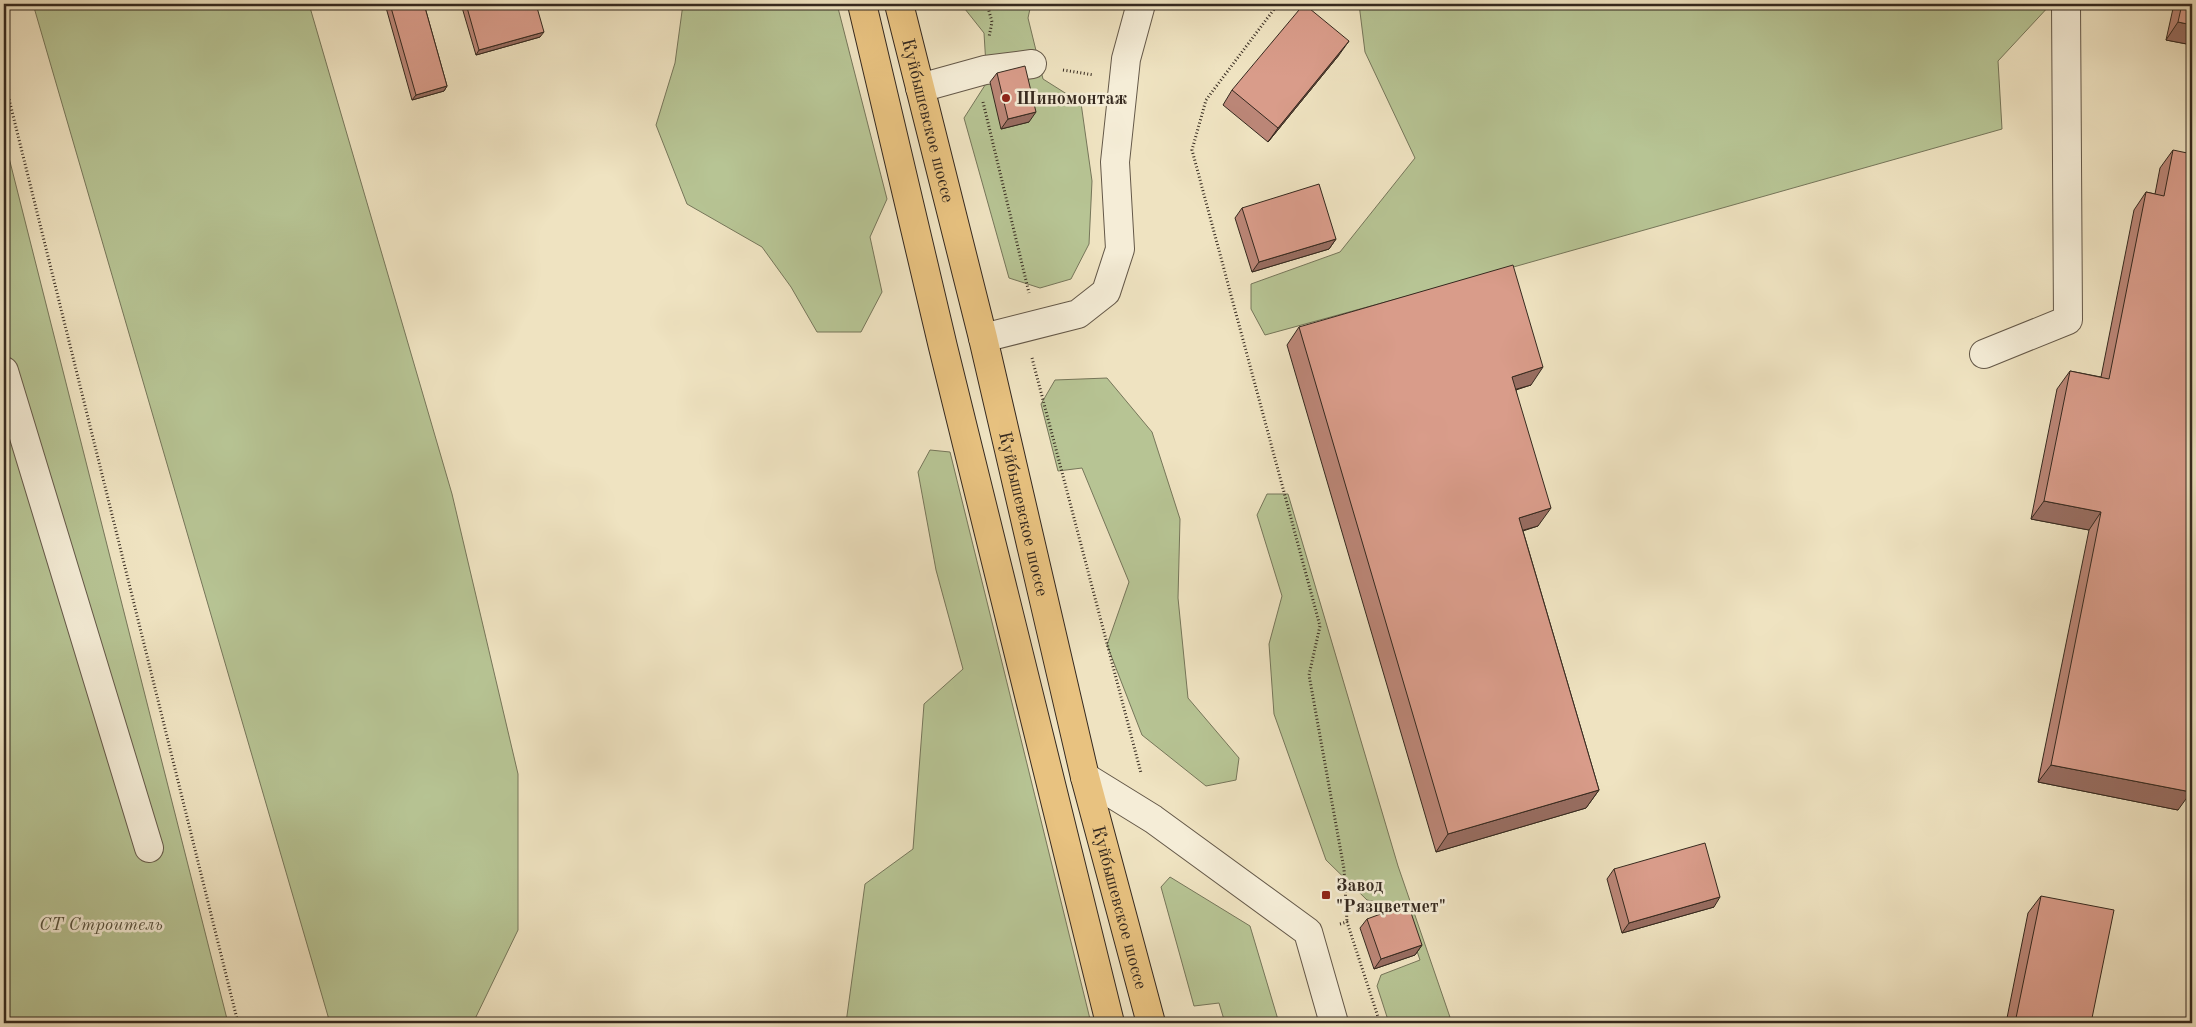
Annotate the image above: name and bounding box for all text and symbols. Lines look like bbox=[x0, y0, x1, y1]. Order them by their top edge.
street label: Куйбышевское шоссе bbox=[898, 37, 957, 205]
place label: Шиномонтаж bbox=[1016, 90, 1128, 108]
marker: Шиномонтаж bbox=[1000, 92, 1012, 104]
street label: Куйбышевское шоссе bbox=[995, 430, 1051, 598]
street label: Куйбышевское шоссе bbox=[1088, 824, 1150, 991]
place label: Завод "Рязцветмет" bbox=[1336, 877, 1446, 916]
marker: Завод "Рязцветмет" bbox=[1320, 889, 1332, 901]
park label: СТ Строитель bbox=[39, 916, 163, 934]

